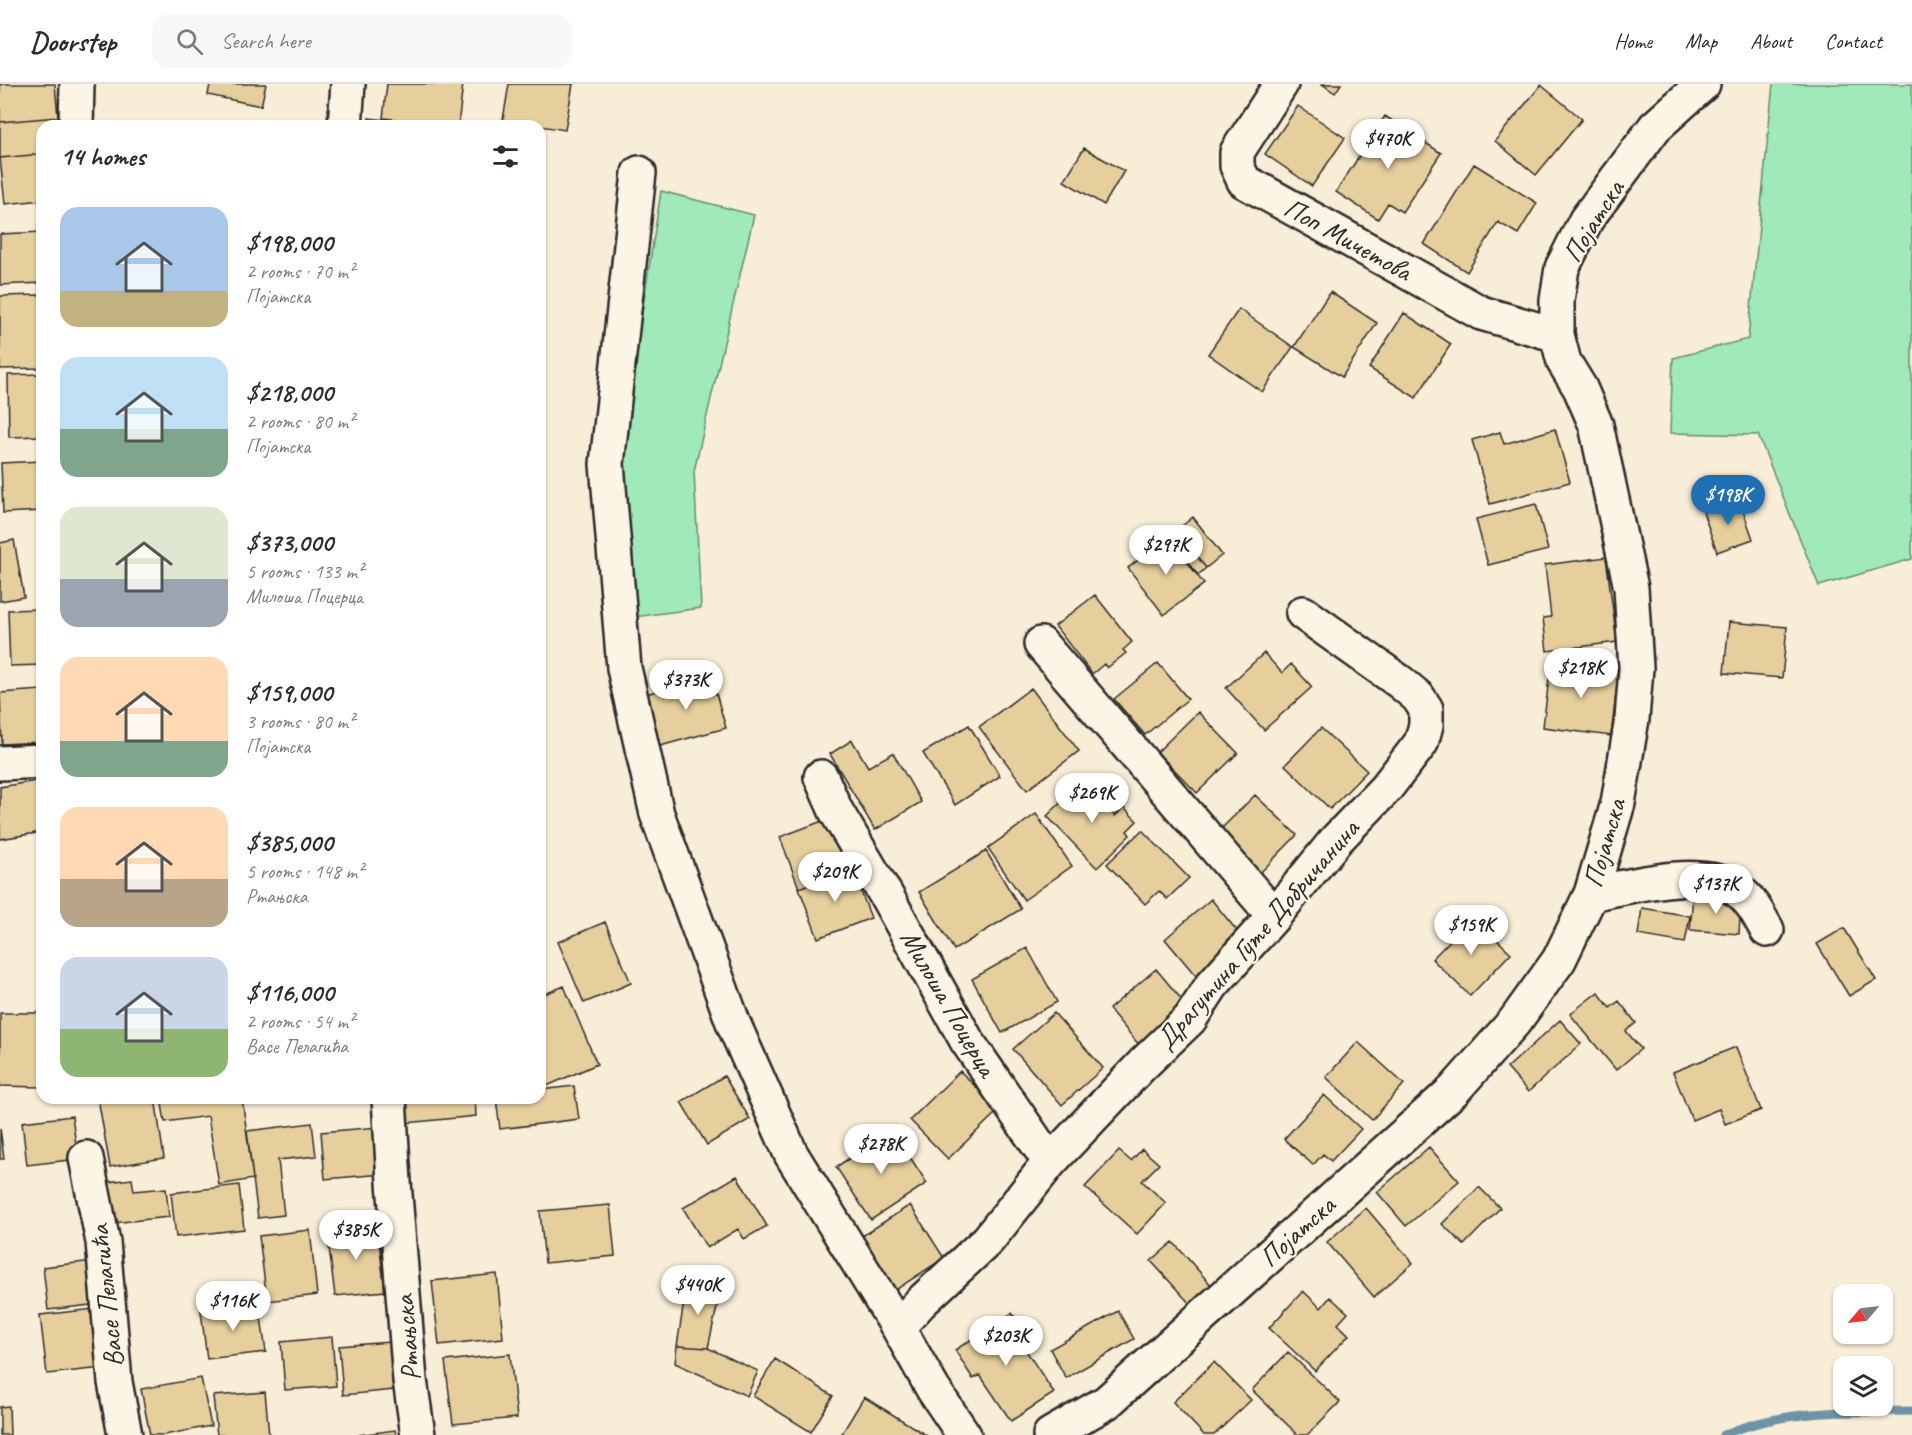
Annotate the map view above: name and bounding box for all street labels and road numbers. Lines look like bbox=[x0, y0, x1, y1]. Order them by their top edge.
street label: Појатска bbox=[1554, 172, 1633, 268]
street label: Поп Мичетова bbox=[1278, 190, 1420, 289]
street label: Појатска bbox=[1575, 793, 1634, 891]
street label: Драгутина Гуте Добричанина bbox=[1148, 810, 1368, 1056]
street label: Милоша Поцерца bbox=[893, 923, 1006, 1085]
street label: Појатска bbox=[1252, 1187, 1344, 1274]
street label: Васе Пелагића bbox=[81, 1221, 131, 1369]
street label: Ртањска bbox=[386, 1292, 428, 1382]

